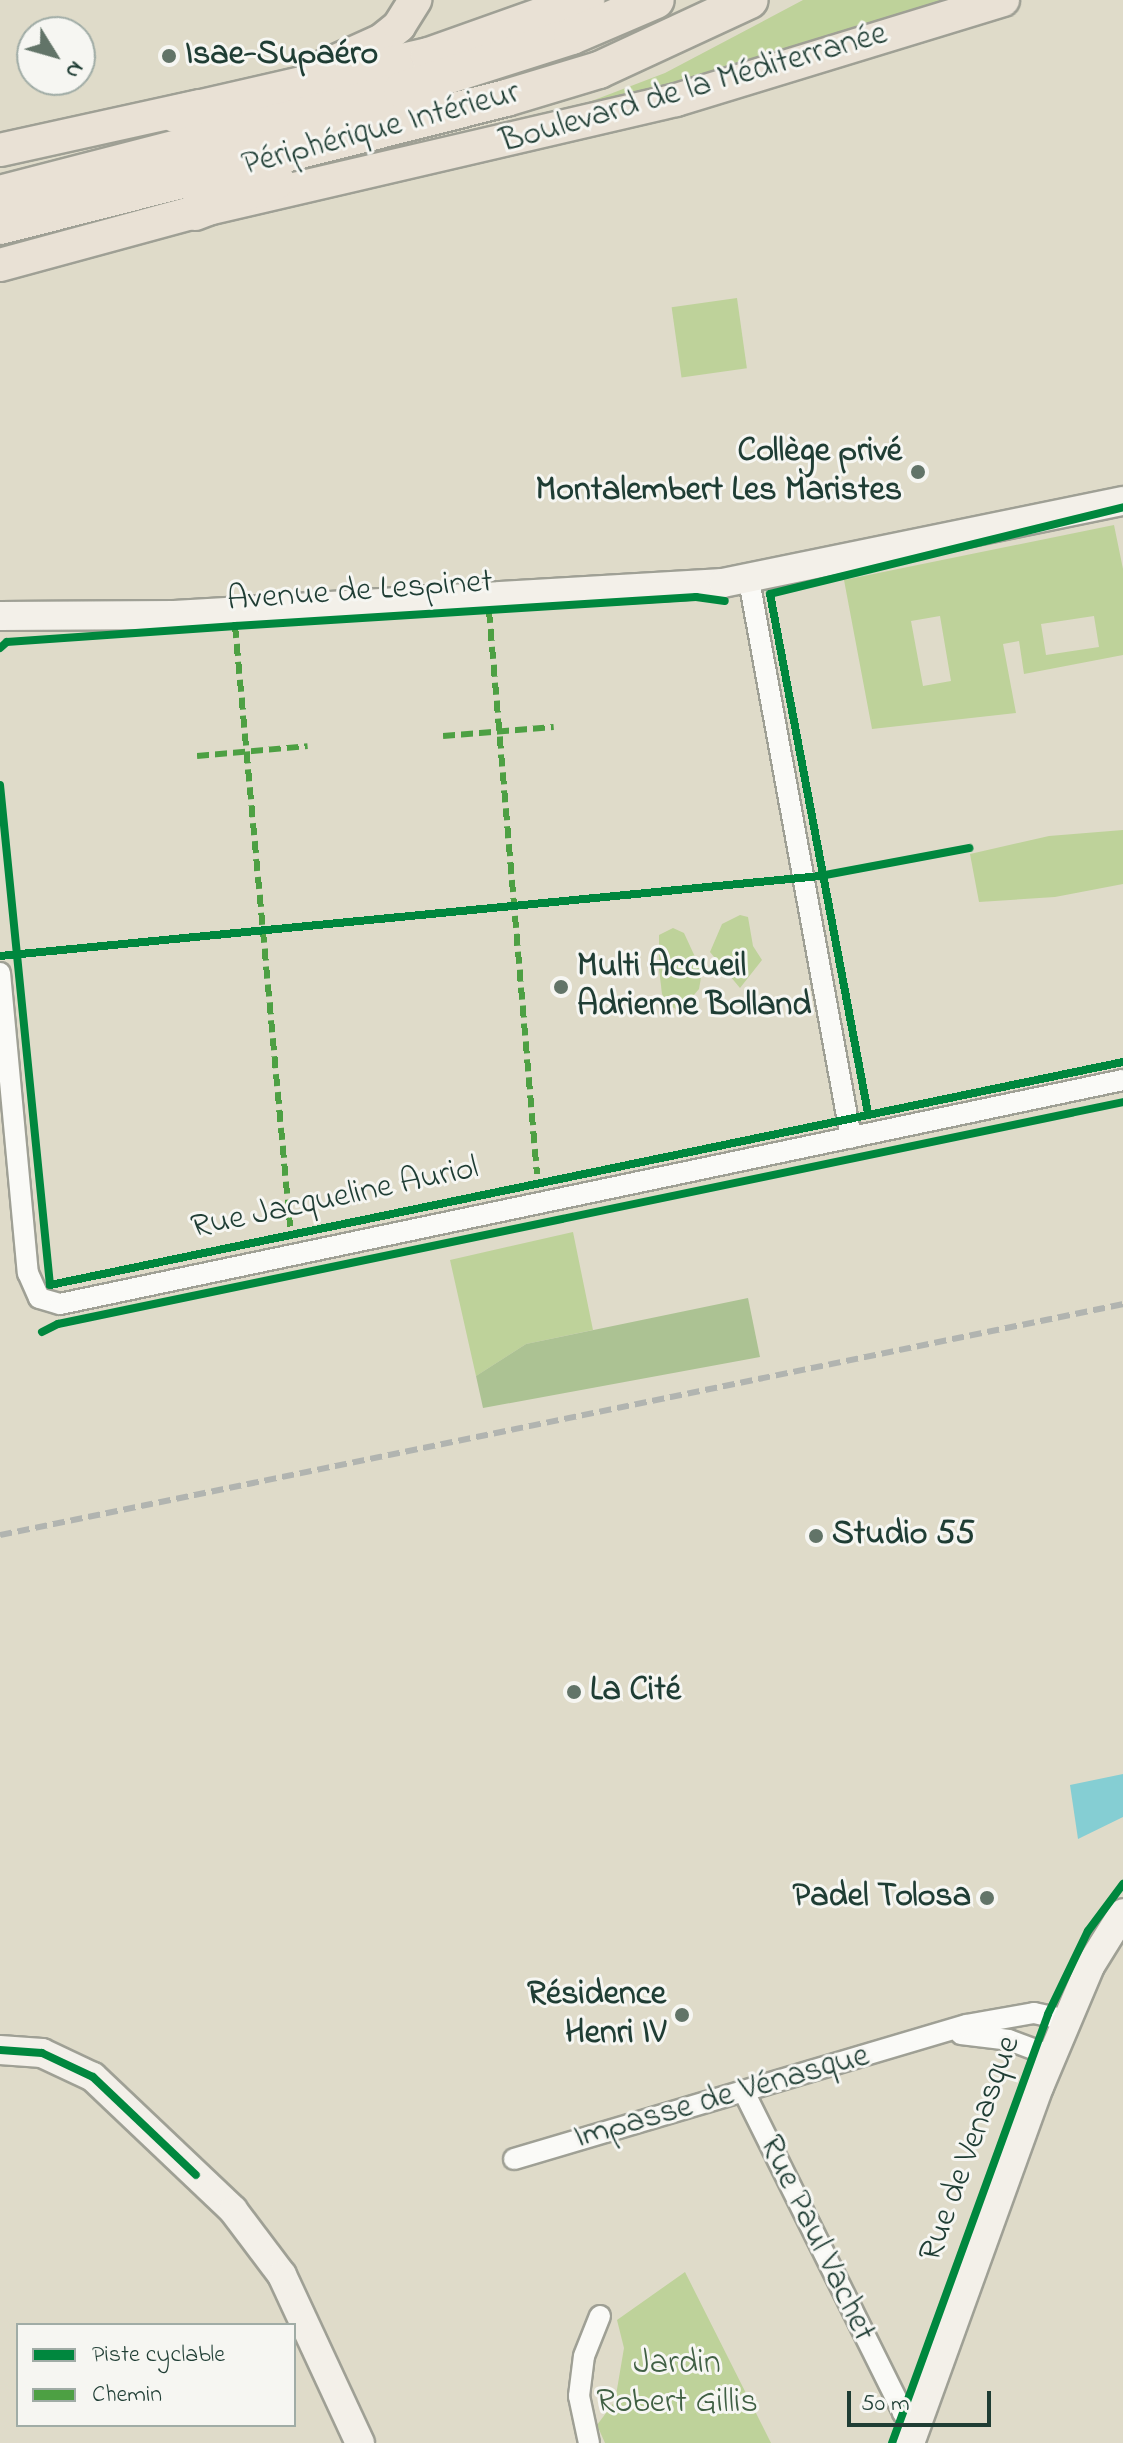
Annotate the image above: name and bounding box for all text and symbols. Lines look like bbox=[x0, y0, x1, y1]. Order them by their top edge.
street label: Boulevard de la Méditerranée bbox=[496, 14, 892, 164]
north arrow bbox=[16, 16, 96, 96]
place label: Isae-Supaéro bbox=[185, 36, 378, 76]
marker: Isae-Supaéro bbox=[160, 47, 178, 65]
text: N bbox=[56, 54, 91, 85]
street label: Périphérique Intérieur bbox=[238, 73, 524, 187]
place label: Collège privé Montalembert Les Maristes bbox=[536, 432, 902, 512]
marker: Collège privé Montalembert Les Maristes bbox=[909, 463, 927, 481]
street label: Avenue de Lespinet bbox=[226, 562, 494, 622]
place label: Multi Accueil Adrienne Bolland bbox=[577, 947, 811, 1026]
marker: Multi Accueil Adrienne Bolland bbox=[552, 978, 570, 996]
street label: Rue Jacqueline Auriol bbox=[188, 1149, 482, 1249]
place label: Studio 55 bbox=[832, 1516, 975, 1556]
marker: Studio 55 bbox=[807, 1527, 825, 1545]
place label: La Cité bbox=[590, 1672, 681, 1712]
marker: La Cité bbox=[565, 1683, 583, 1701]
place label: Padel Tolosa bbox=[793, 1878, 971, 1918]
marker: Padel Tolosa bbox=[978, 1889, 996, 1907]
place label: Résidence Henri IV bbox=[527, 1975, 666, 2054]
marker: Résidence Henri IV bbox=[673, 2006, 691, 2024]
street label: Rue de Venasque bbox=[911, 2031, 1031, 2267]
street label: Impasse de Vénasque bbox=[570, 2036, 874, 2160]
street label: Rue Paul Vachet bbox=[749, 2130, 883, 2348]
legend bbox=[16, 2323, 296, 2427]
text: Piste cyclable bbox=[92, 2338, 225, 2373]
park label: Jardin Robert Gillis bbox=[596, 2344, 758, 2424]
scale bar bbox=[851, 2375, 995, 2425]
text: Chemin bbox=[92, 2378, 162, 2413]
text: 50 m bbox=[861, 2387, 910, 2422]

